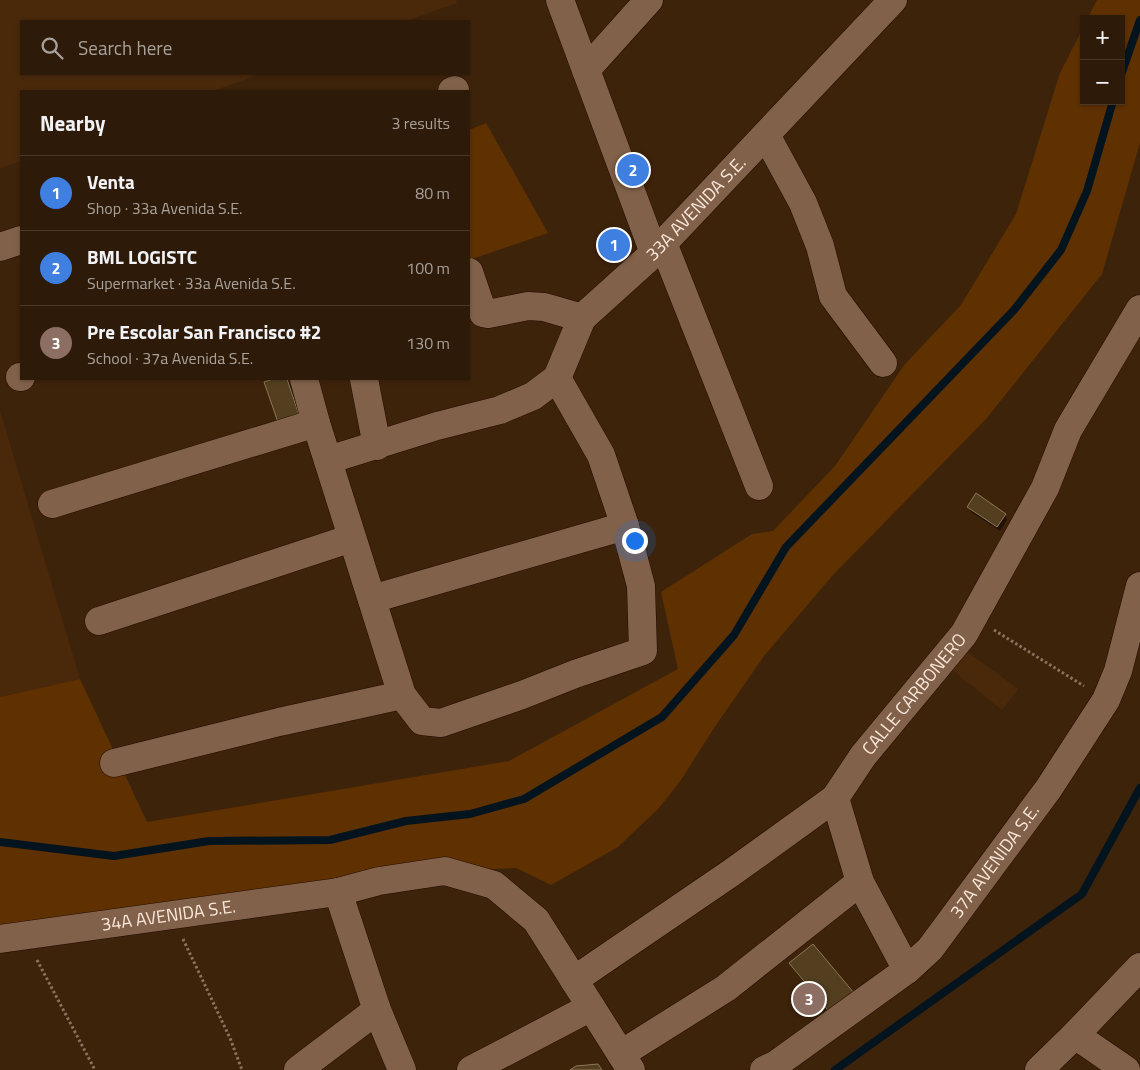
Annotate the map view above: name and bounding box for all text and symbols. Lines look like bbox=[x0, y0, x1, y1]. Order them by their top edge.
map controls bbox=[1080, 15, 1125, 105]
button: + bbox=[1080, 15, 1125, 60]
search box bbox=[20, 20, 470, 75]
text: Search here bbox=[78, 33, 172, 62]
icon: search bbox=[38, 34, 66, 62]
button: − bbox=[1080, 60, 1125, 105]
text: Nearby bbox=[40, 107, 105, 139]
text: 3 results bbox=[391, 111, 450, 135]
street label: 33A AVENIDA S.E. bbox=[639, 150, 752, 267]
pin: 2 bbox=[617, 151, 649, 189]
text: Venta bbox=[87, 167, 135, 196]
text: 1 bbox=[52, 181, 60, 205]
text: 80 m bbox=[415, 181, 450, 205]
text: Shop · 33a Avenida S.E. bbox=[87, 196, 243, 220]
pin: 1 bbox=[598, 226, 630, 264]
text: BML LOGISTC bbox=[87, 242, 197, 271]
text: 2 bbox=[52, 256, 60, 280]
text: 100 m bbox=[406, 256, 450, 280]
text: Supermarket · 33a Avenida S.E. bbox=[87, 271, 296, 295]
text: Pre Escolar San Francisco #2 bbox=[87, 317, 321, 346]
text: 3 bbox=[52, 331, 60, 355]
text: 130 m bbox=[406, 331, 450, 355]
text: School · 37a Avenida S.E. bbox=[87, 346, 253, 370]
your location bbox=[622, 528, 648, 554]
street label: CALLE CARBONERO bbox=[855, 627, 973, 761]
street label: 37A AVENIDA S.E. bbox=[943, 798, 1046, 924]
street label: 34A AVENIDA S.E. bbox=[99, 892, 237, 938]
pin: 3 bbox=[793, 980, 825, 1018]

